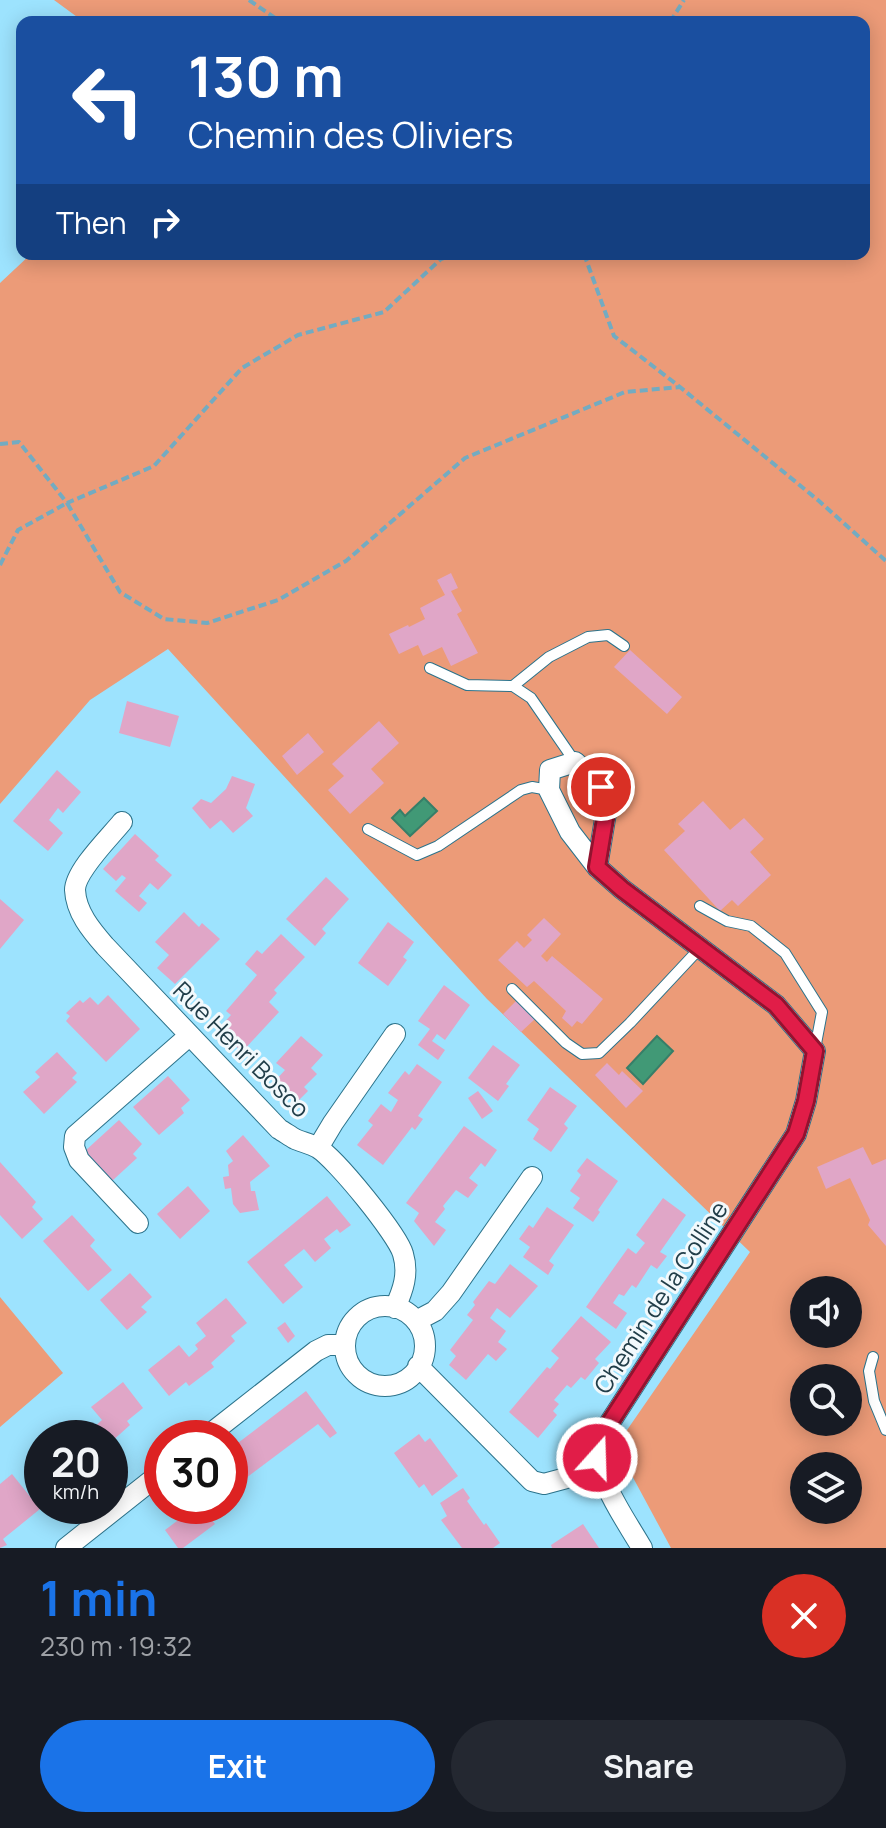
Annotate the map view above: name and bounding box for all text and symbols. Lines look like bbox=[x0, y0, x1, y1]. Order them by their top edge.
text: 130 m bbox=[188, 37, 344, 114]
icon: left bbox=[56, 48, 160, 152]
text: Chemin des Oliviers bbox=[188, 110, 513, 159]
icon: right bbox=[143, 200, 187, 244]
text: Then bbox=[56, 202, 127, 243]
pin bbox=[567, 753, 635, 821]
icon: arrive bbox=[579, 765, 623, 809]
street label: Rue Henri Bosco bbox=[167, 974, 317, 1124]
street label: Chemin de la Colline bbox=[585, 1194, 735, 1400]
map controls bbox=[790, 1276, 862, 1524]
button: sound bbox=[790, 1276, 862, 1348]
button: search bbox=[790, 1364, 862, 1436]
position arrow bbox=[555, 1416, 639, 1500]
speed limit sign: 30 bbox=[144, 1420, 248, 1524]
text: 20 bbox=[51, 1434, 101, 1489]
button: layers bbox=[790, 1452, 862, 1524]
text: km/h bbox=[53, 1478, 99, 1505]
text: 1 min bbox=[40, 1565, 157, 1630]
button: close bbox=[762, 1574, 846, 1658]
text: 230 m · 19:32 bbox=[40, 1628, 192, 1664]
button: Exit bbox=[40, 1720, 435, 1812]
button: Share bbox=[451, 1720, 846, 1812]

